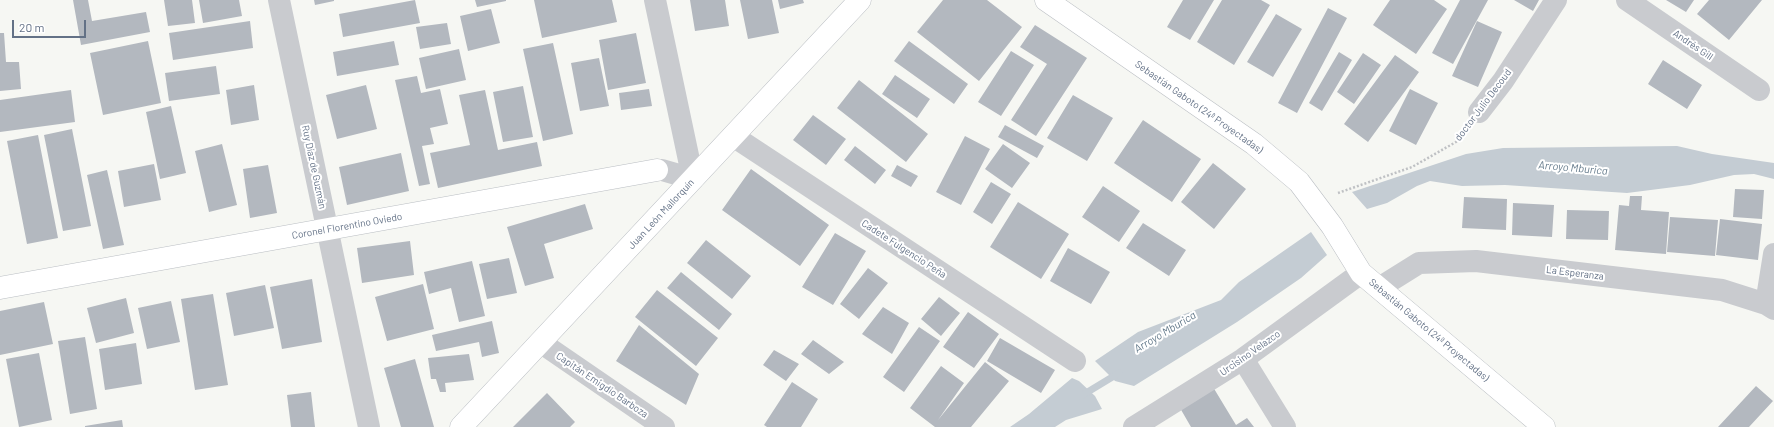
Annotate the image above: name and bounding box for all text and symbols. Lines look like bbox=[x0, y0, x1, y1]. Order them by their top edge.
scale bar bbox=[14, 12, 88, 38]
text: 20 m bbox=[19, 20, 45, 34]
street label: Andrés Gill bbox=[1671, 27, 1715, 63]
street label: Sebastián Gaboto (24ª Proyectadas) bbox=[1133, 58, 1265, 156]
street label: doctor Julio Decoud bbox=[1452, 67, 1514, 143]
street label: Ruy Díaz de Guzmán bbox=[299, 124, 329, 210]
water label: Arroyo Mburica bbox=[1538, 158, 1608, 178]
street label: Juan León Mallorquín bbox=[625, 176, 697, 252]
street label: Coronel Florentino Oviedo bbox=[291, 210, 403, 242]
street label: Cadete Fulgencio Peña bbox=[859, 217, 949, 281]
street label: La Esperanza bbox=[1545, 264, 1605, 282]
street label: Sebastián Gaboto (24ª Proyectadas) bbox=[1366, 276, 1492, 384]
water label: Arroyo Mburica bbox=[1132, 308, 1198, 356]
street label: Urcisino Velazco bbox=[1217, 328, 1283, 378]
street label: Capitán Emigdio Barboza bbox=[554, 350, 650, 420]

